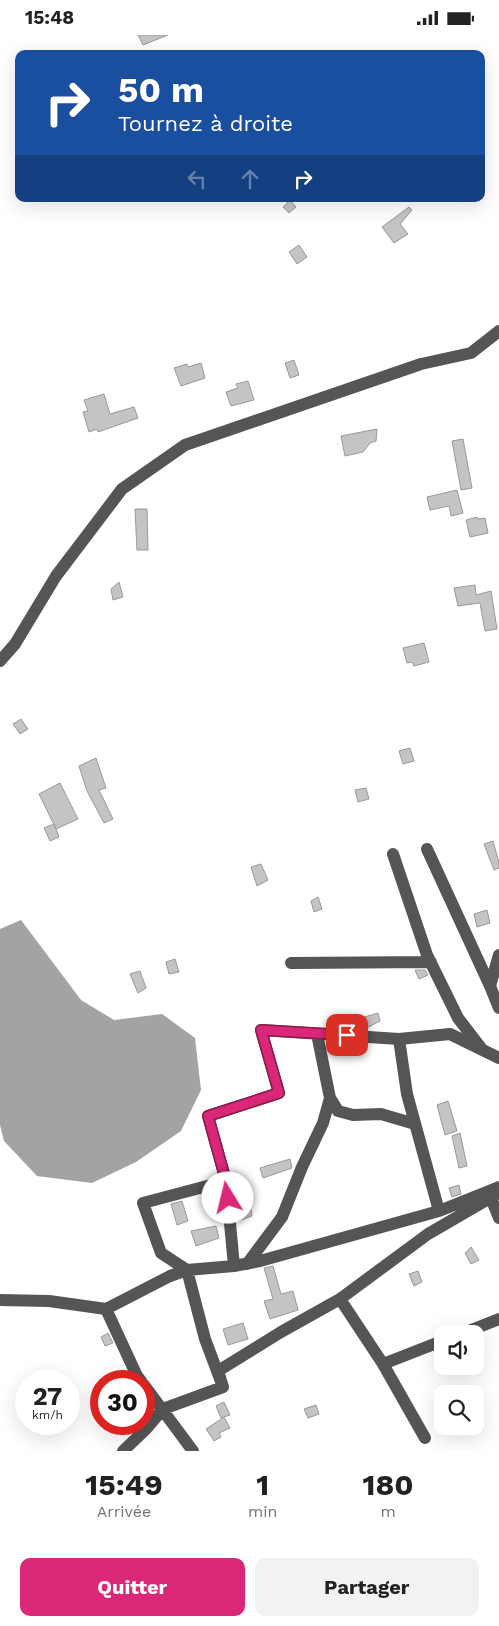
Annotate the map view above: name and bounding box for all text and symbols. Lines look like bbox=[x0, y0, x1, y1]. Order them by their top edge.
text: 15:48 bbox=[25, 6, 74, 29]
text: 50 m bbox=[118, 69, 204, 111]
icon: right bbox=[35, 70, 100, 135]
text: Tournez à droite bbox=[118, 111, 293, 136]
icon: left bbox=[183, 165, 211, 193]
icon: ahead bbox=[236, 165, 264, 193]
icon: right bbox=[289, 165, 317, 193]
pin bbox=[326, 1014, 368, 1056]
icon: arrive bbox=[333, 1021, 361, 1049]
position arrow bbox=[201, 1171, 253, 1223]
map controls bbox=[434, 1325, 484, 1435]
button: sound bbox=[434, 1325, 484, 1375]
speed limit sign: 30 bbox=[90, 1370, 155, 1435]
text: 27 bbox=[33, 1382, 62, 1411]
button: search bbox=[434, 1385, 484, 1435]
text: km/h bbox=[32, 1408, 63, 1422]
text: 15:49 bbox=[85, 1467, 163, 1502]
text: 1 bbox=[256, 1467, 269, 1502]
text: 180 bbox=[363, 1467, 414, 1502]
text: Arrivée bbox=[97, 1502, 151, 1521]
text: min bbox=[248, 1502, 277, 1521]
text: m bbox=[381, 1502, 396, 1521]
button: Quitter bbox=[20, 1558, 245, 1616]
button: Partager bbox=[255, 1558, 479, 1616]

